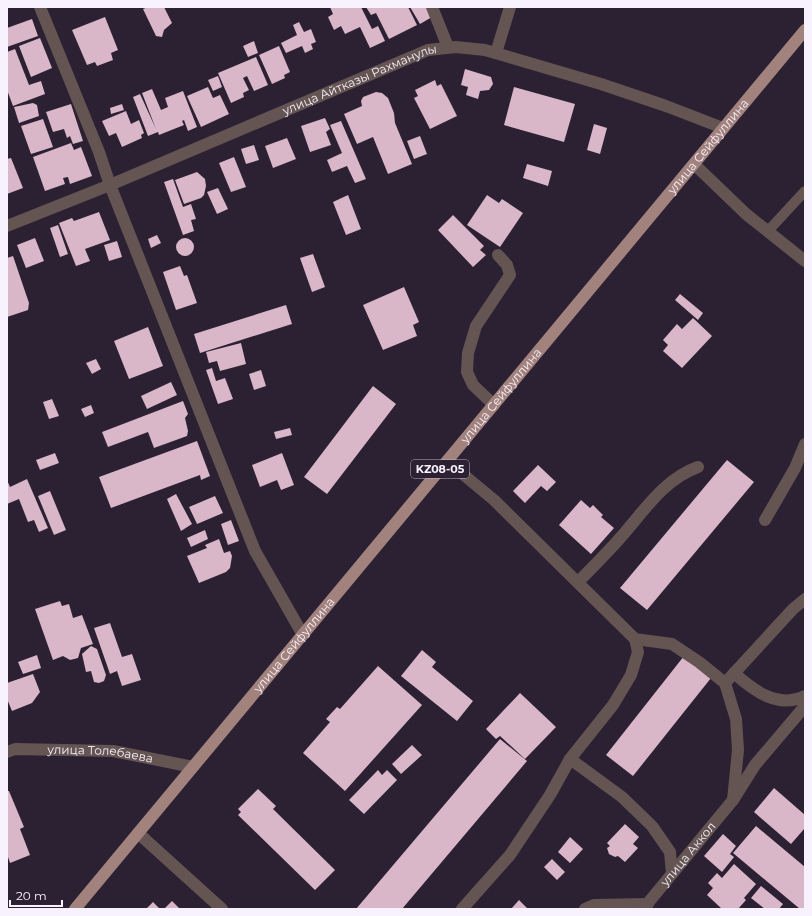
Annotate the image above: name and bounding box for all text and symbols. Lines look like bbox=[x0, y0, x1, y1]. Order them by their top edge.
street label: улица Айтказы Рахманулы bbox=[279, 41, 437, 118]
street label: улица Сейфуллина bbox=[663, 96, 752, 198]
street label: улица Сейфуллина bbox=[456, 345, 545, 447]
road number: KZ08-05 bbox=[411, 460, 469, 478]
street label: улица Сейфуллина bbox=[249, 594, 338, 696]
street label: улица Толебаева bbox=[46, 742, 154, 766]
street label: улица Аккол bbox=[656, 819, 719, 890]
scale bar bbox=[10, 882, 62, 908]
text: 20 m bbox=[16, 888, 47, 903]

